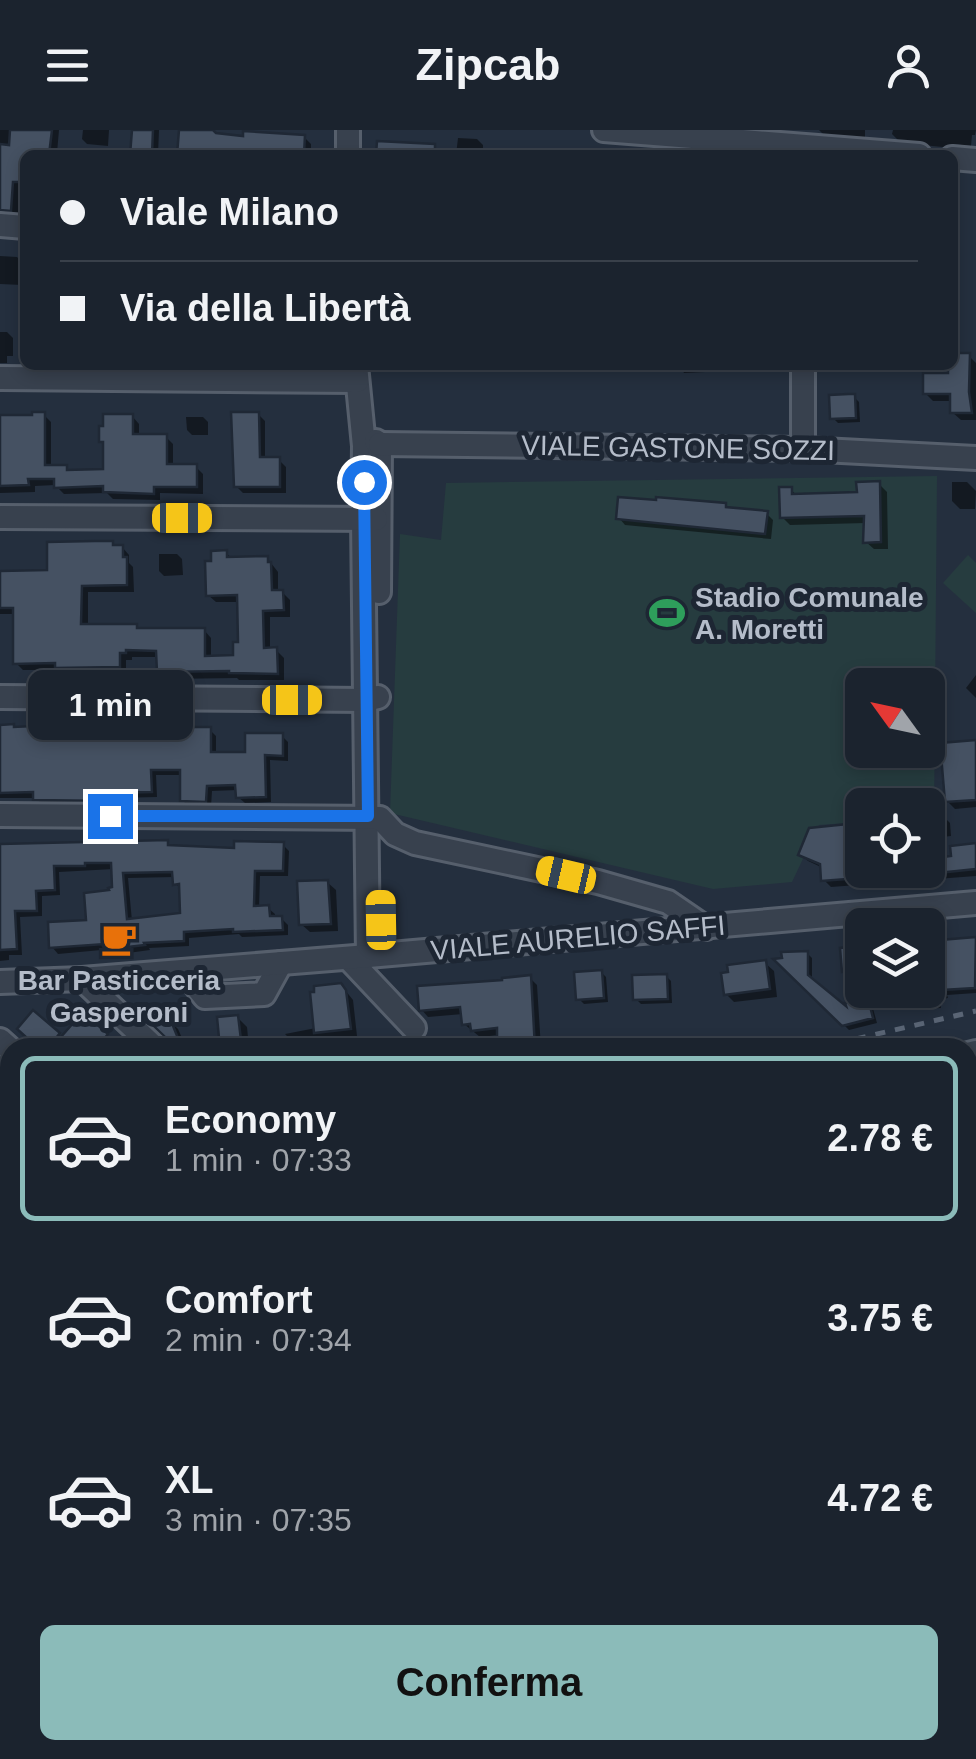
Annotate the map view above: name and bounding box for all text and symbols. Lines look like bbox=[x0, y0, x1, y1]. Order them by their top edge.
icon: menu bbox=[40, 38, 95, 93]
icon: person bbox=[881, 38, 936, 93]
text: Zipcab bbox=[415, 39, 561, 90]
text: Viale Milano bbox=[120, 191, 339, 233]
text: Via della Libertà bbox=[120, 287, 411, 329]
street label: VIALE GASTONE SOZZI bbox=[521, 430, 835, 466]
route start bbox=[342, 460, 387, 505]
car bbox=[152, 503, 212, 533]
place label: Stadio Comunale A. Moretti bbox=[695, 582, 924, 645]
sports icon: Stadio Comunale A. Moretti bbox=[648, 594, 686, 632]
north arrow bbox=[845, 668, 945, 768]
map controls bbox=[845, 668, 945, 1008]
callout: 1 min bbox=[28, 671, 192, 741]
car bbox=[262, 685, 322, 715]
text: 1 min bbox=[69, 687, 152, 723]
button: locate bbox=[845, 788, 945, 888]
route end bbox=[88, 794, 133, 839]
car bbox=[533, 854, 599, 896]
car bbox=[365, 890, 397, 950]
button: layers bbox=[845, 908, 945, 1008]
street label: VIALE AURELIO SAFFI bbox=[429, 910, 727, 966]
cafe icon: Bar Pasticceria Gasperoni bbox=[100, 920, 138, 958]
place label: Bar Pasticceria Gasperoni bbox=[18, 965, 221, 1028]
icon: car bbox=[45, 1094, 135, 1184]
text: Economy bbox=[165, 1099, 336, 1141]
text: 2.78 € bbox=[827, 1117, 933, 1159]
text: 1 min · 07:33 bbox=[165, 1142, 352, 1178]
icon: car bbox=[45, 1274, 135, 1364]
text: Comfort bbox=[165, 1279, 313, 1321]
text: 3.75 € bbox=[827, 1297, 933, 1339]
text: 2 min · 07:34 bbox=[165, 1322, 352, 1358]
icon: car bbox=[45, 1454, 135, 1544]
text: XL bbox=[165, 1459, 214, 1501]
text: 4.72 € bbox=[827, 1477, 933, 1519]
text: 3 min · 07:35 bbox=[165, 1502, 352, 1538]
button: Conferma bbox=[40, 1625, 938, 1740]

